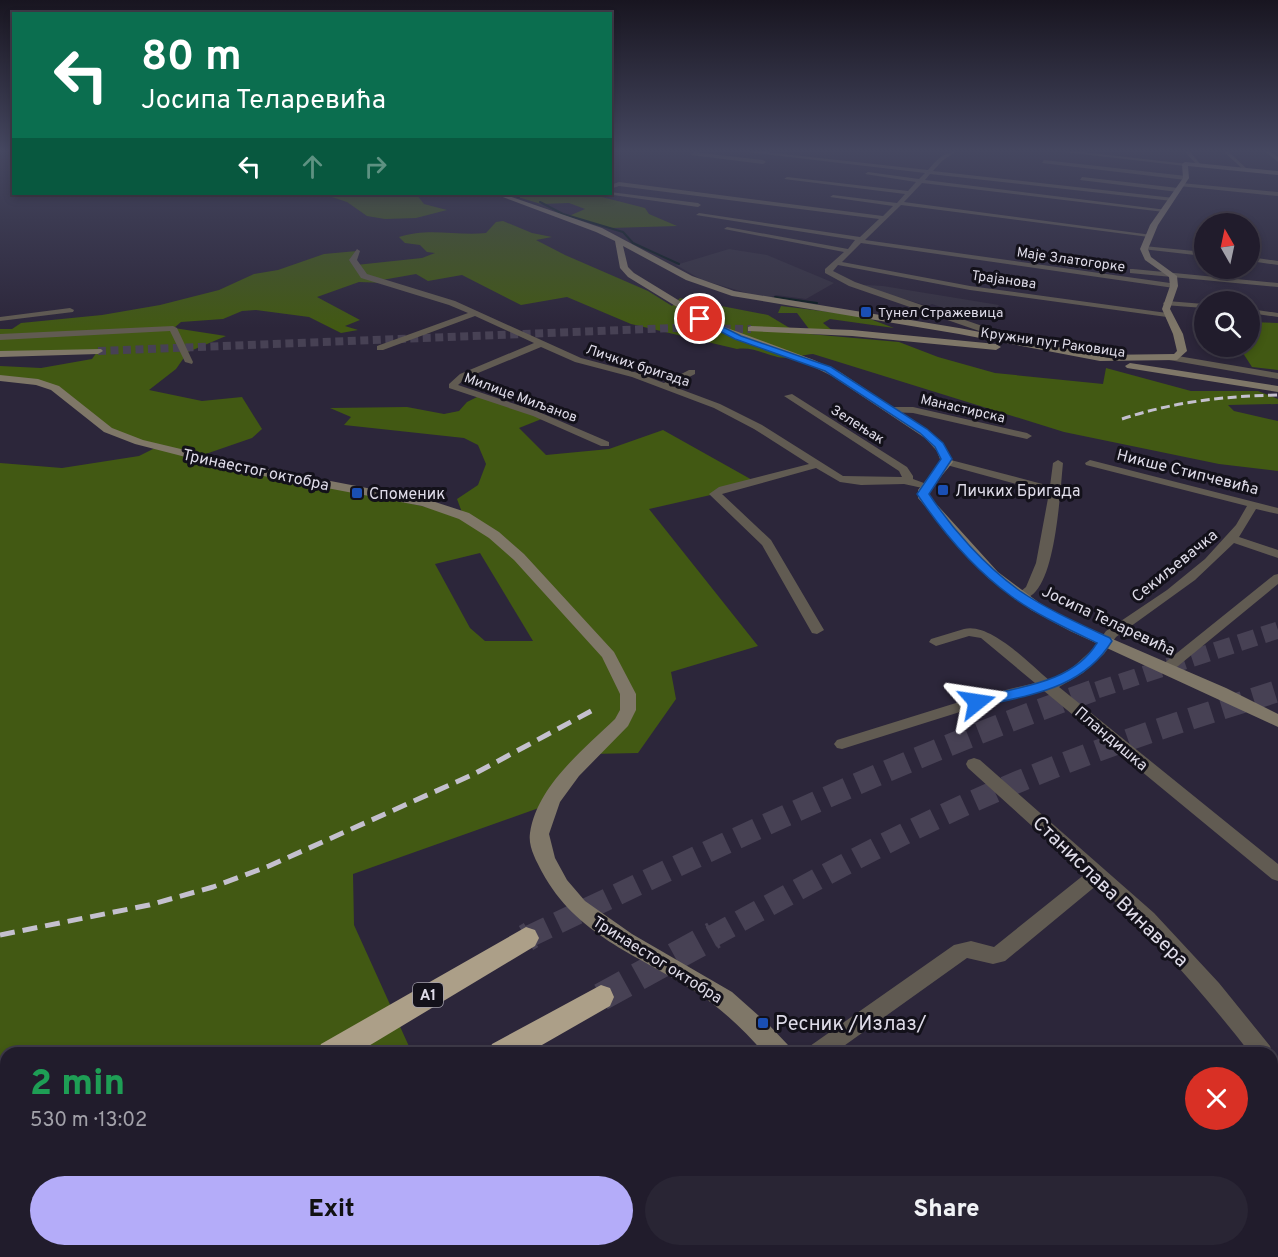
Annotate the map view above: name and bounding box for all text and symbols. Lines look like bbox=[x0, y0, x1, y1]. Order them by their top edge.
text: 80 m bbox=[141, 32, 242, 85]
icon: left bbox=[42, 36, 120, 114]
text: Јосипа Теларевића bbox=[141, 84, 386, 118]
icon: left bbox=[233, 150, 266, 183]
icon: ahead bbox=[296, 150, 329, 183]
icon: right bbox=[359, 150, 392, 183]
north arrow bbox=[1194, 213, 1260, 279]
map controls bbox=[1194, 213, 1260, 357]
street label: Маје Златогорке bbox=[1015, 244, 1126, 277]
street label: Трајанова bbox=[970, 268, 1037, 293]
button: search bbox=[1194, 291, 1260, 357]
pin bbox=[674, 293, 725, 344]
icon: arrive bbox=[683, 302, 716, 335]
marker: Тунел Стражевица bbox=[859, 305, 873, 319]
place label: Тунел Стражевица bbox=[878, 305, 1003, 322]
street label: Кружни пут Раковица bbox=[979, 325, 1126, 362]
street label: Личких бригада bbox=[583, 342, 692, 391]
street label: Милице Миљанов bbox=[461, 370, 580, 427]
street label: Манастирска bbox=[919, 391, 1007, 427]
street label: Зелењак bbox=[827, 402, 887, 448]
street label: Тринаестог октобра bbox=[180, 446, 331, 496]
street label: Никше Стипчевића bbox=[1114, 446, 1261, 500]
place label: Личких Бригада bbox=[955, 482, 1080, 502]
marker: Личких Бригада bbox=[936, 483, 950, 497]
place label: Споменик bbox=[369, 485, 445, 505]
marker: Споменик bbox=[350, 486, 364, 500]
street label: Секиљевачка bbox=[1128, 526, 1222, 607]
street label: Јосипа Теларевића bbox=[1038, 582, 1178, 662]
position arrow bbox=[945, 670, 1009, 734]
street label: Пландишка bbox=[1070, 703, 1152, 776]
street label: Станислава Винавера bbox=[1026, 811, 1193, 974]
street label: Тринаестог октобра bbox=[588, 913, 726, 1009]
road number: A1 bbox=[413, 983, 443, 1007]
place label: Ресник /Излаз/ bbox=[775, 1012, 927, 1038]
marker: Ресник /Излаз/ bbox=[756, 1016, 770, 1030]
text: 2 min bbox=[30, 1062, 125, 1108]
button: close bbox=[1185, 1067, 1248, 1130]
text: 530 m · 13:02 bbox=[30, 1108, 147, 1134]
button: Exit bbox=[30, 1176, 633, 1245]
button: Share bbox=[645, 1176, 1248, 1245]

